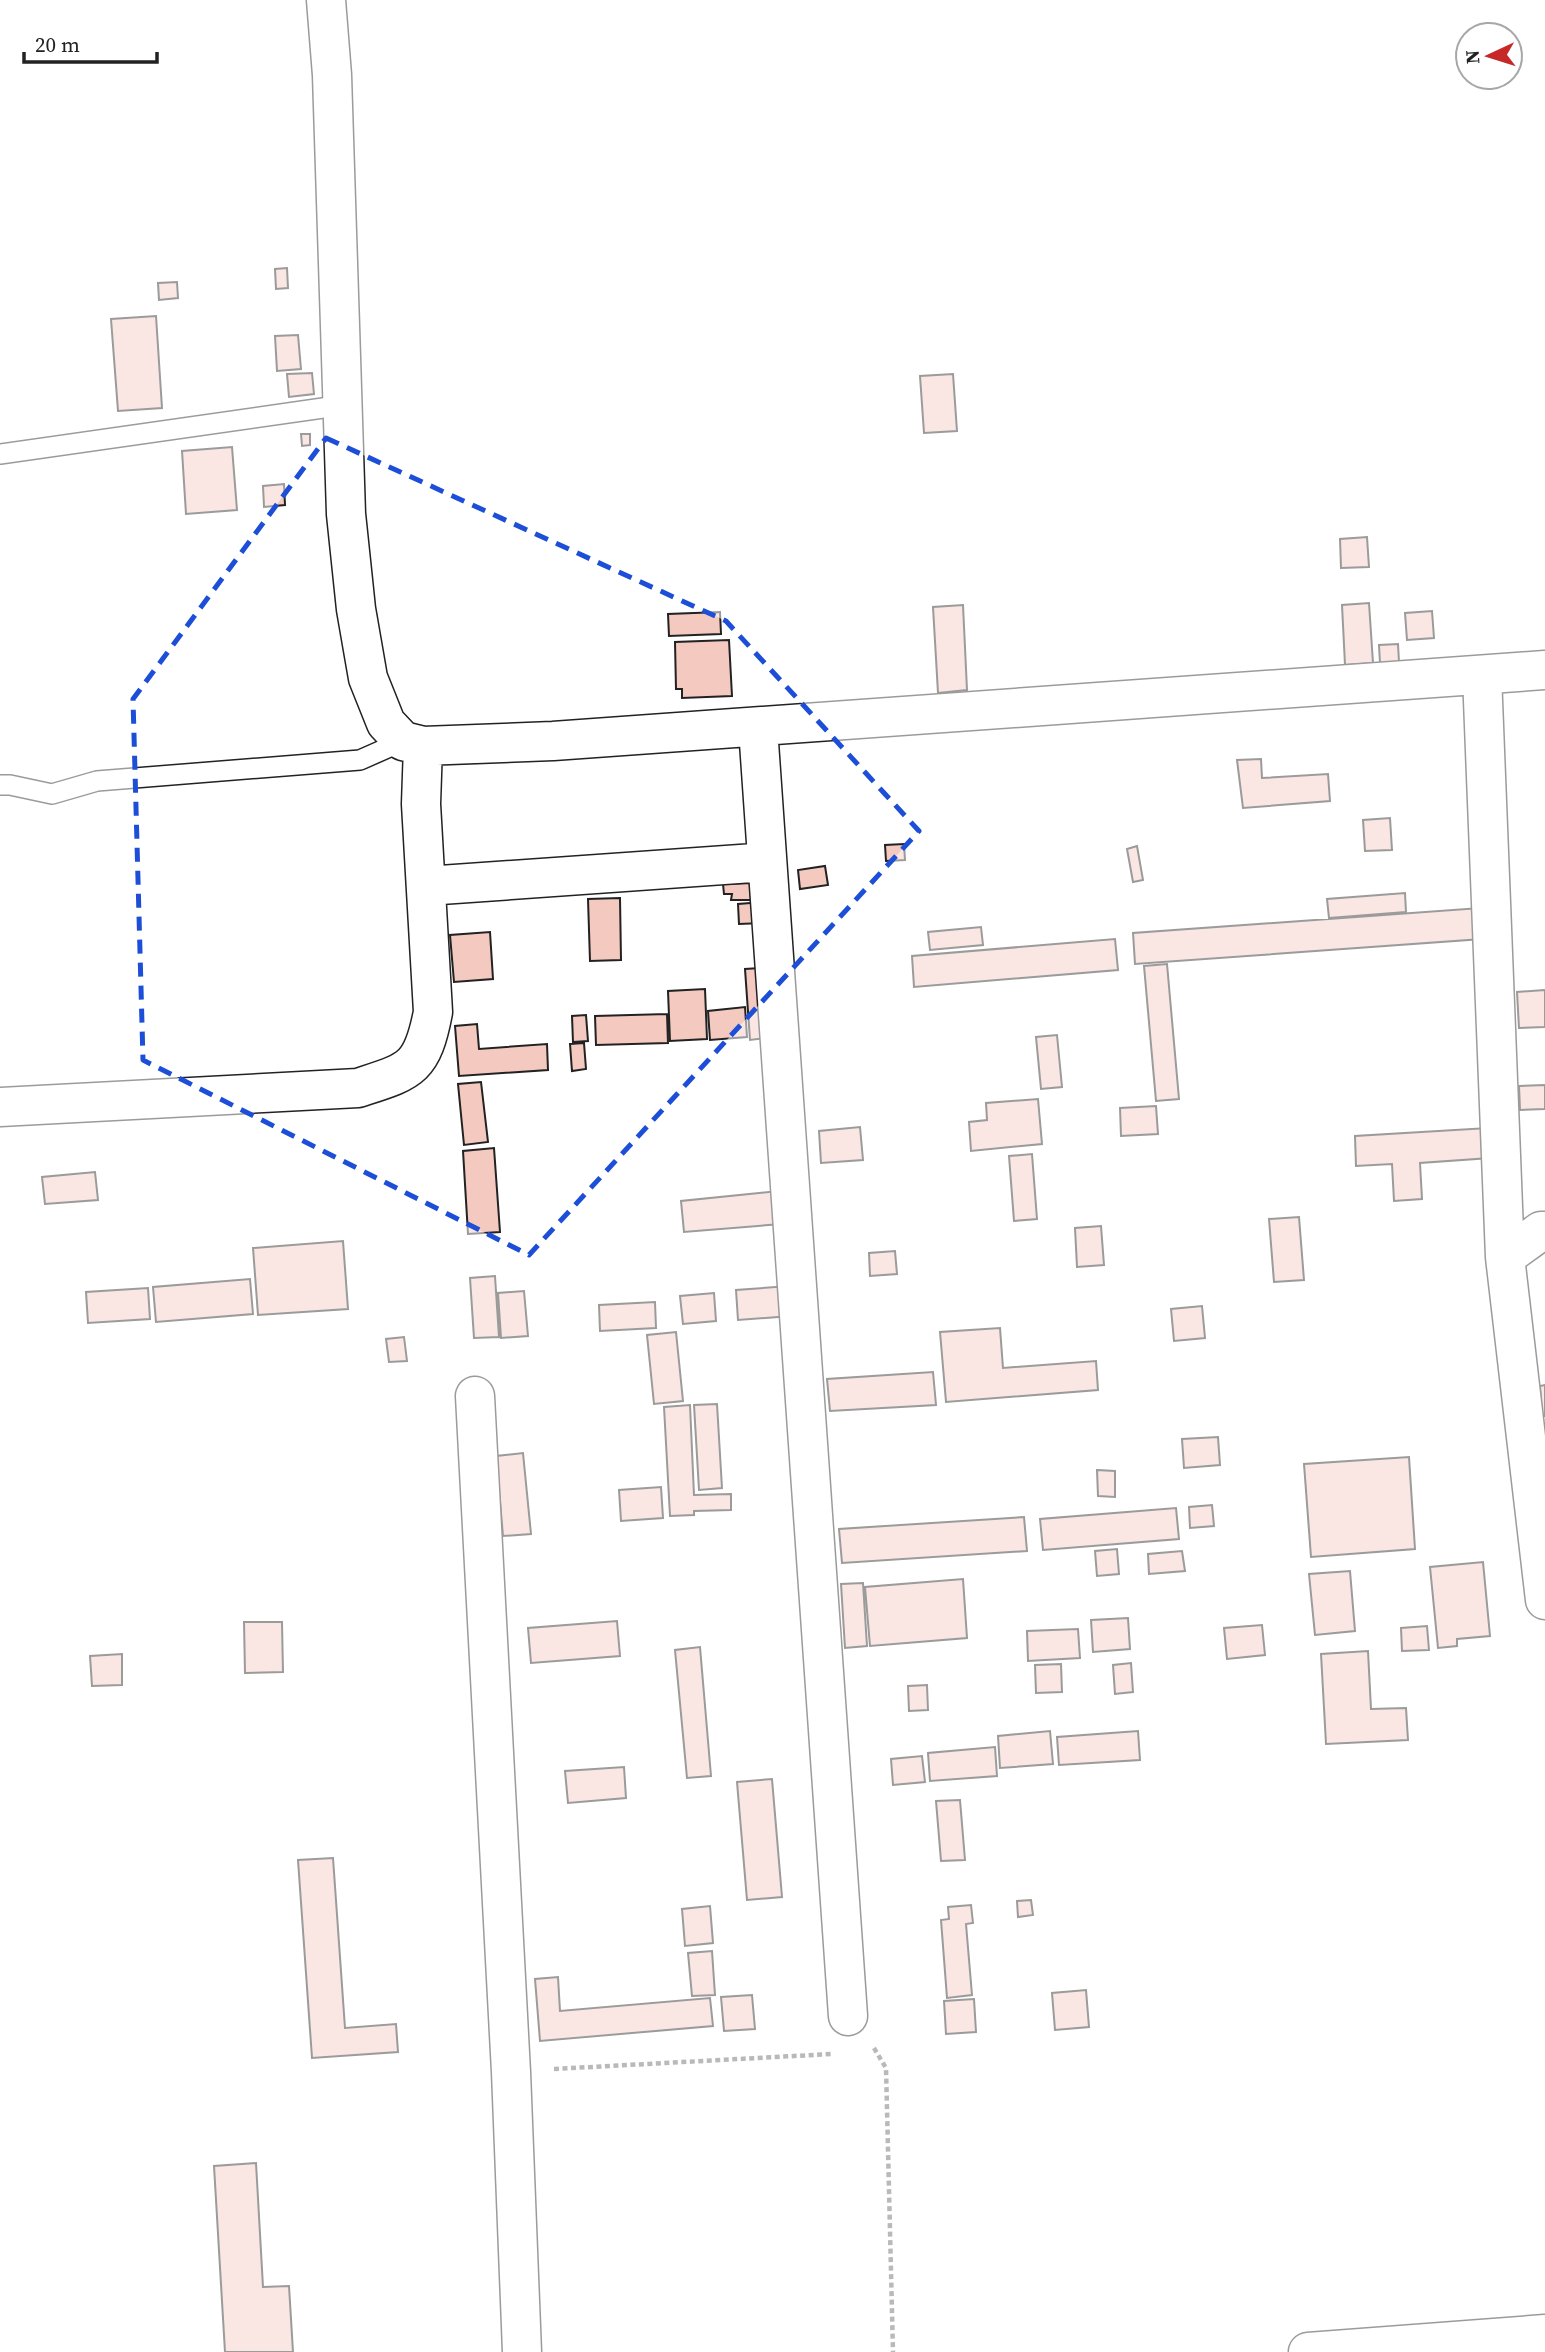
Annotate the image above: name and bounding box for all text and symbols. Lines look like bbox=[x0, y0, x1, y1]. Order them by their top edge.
scale bar bbox=[24, 21, 158, 65]
north arrow bbox=[1454, 21, 1524, 91]
text: 20 m bbox=[35, 30, 80, 59]
text: N bbox=[1459, 49, 1485, 65]

